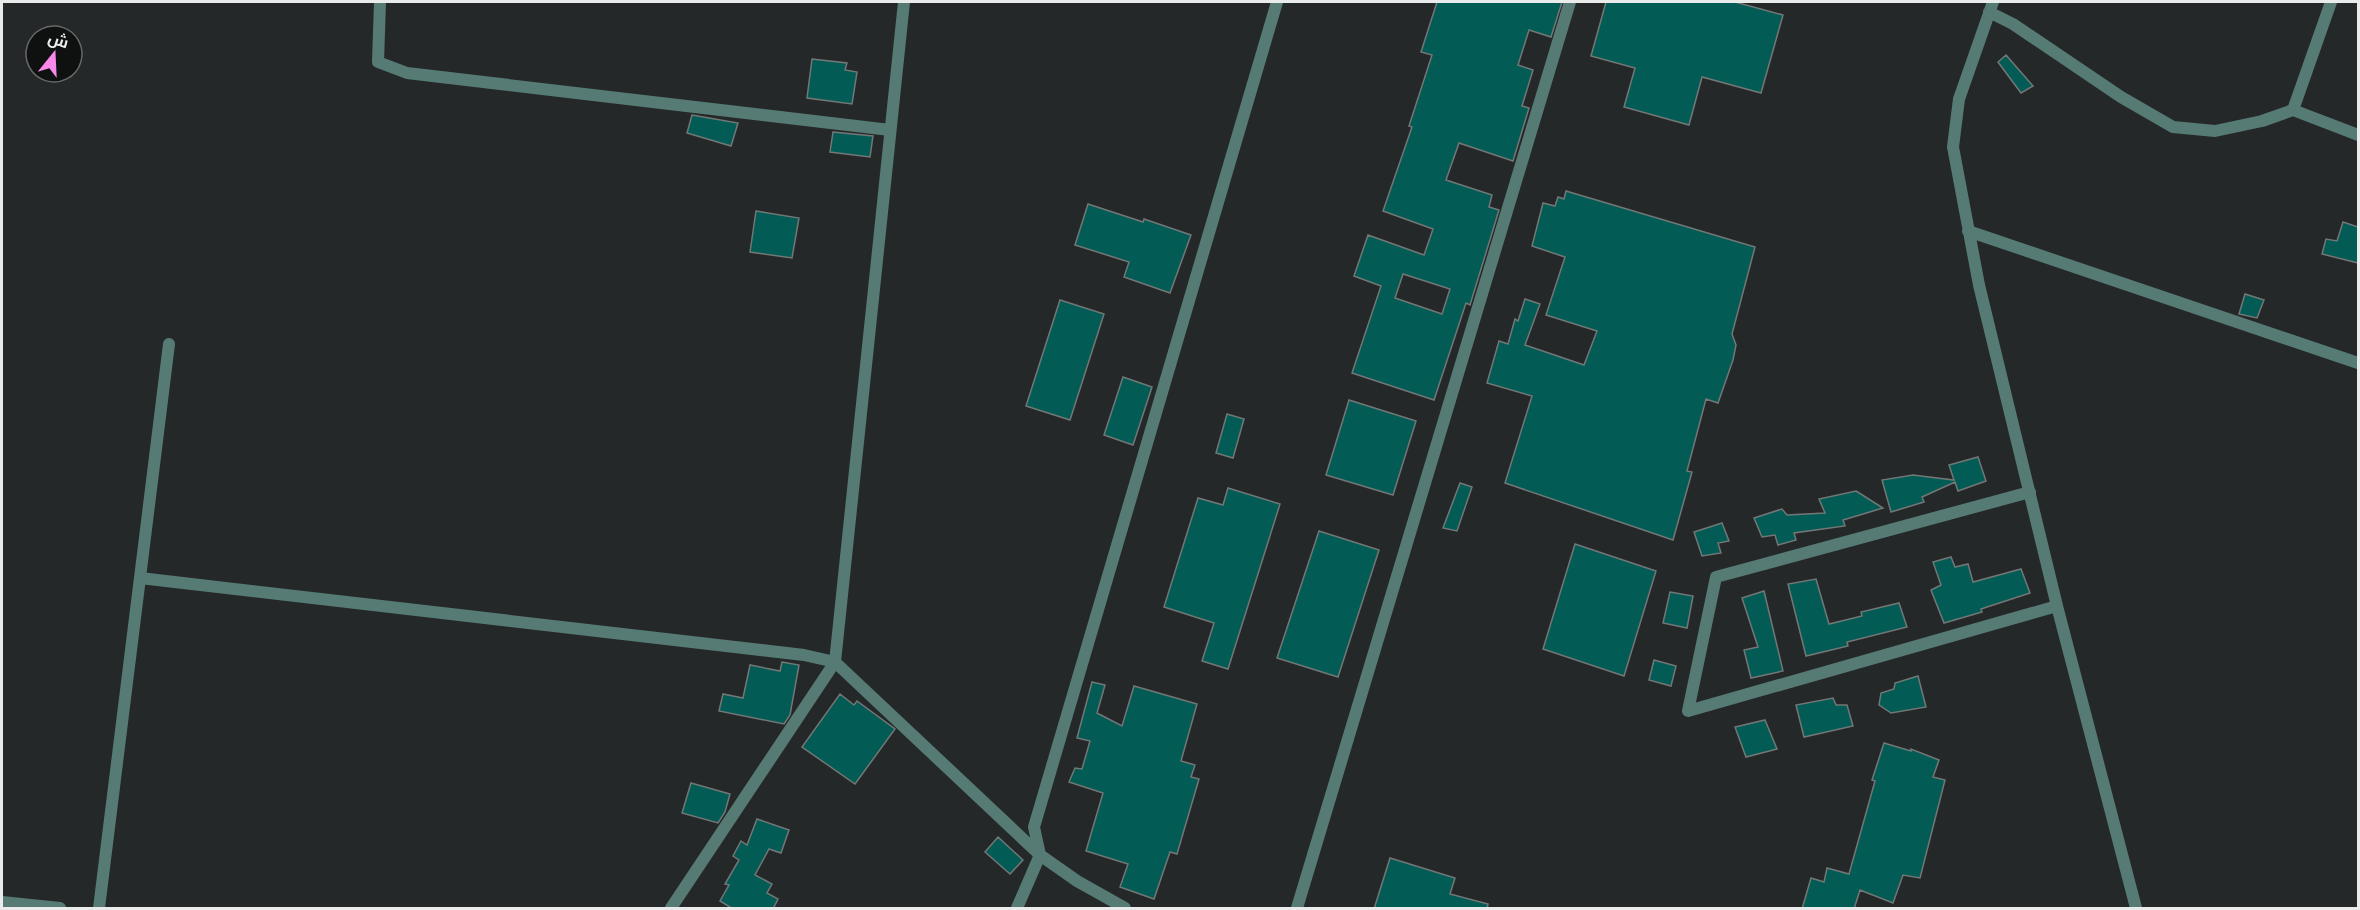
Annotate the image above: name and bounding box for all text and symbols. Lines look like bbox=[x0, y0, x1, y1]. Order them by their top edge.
north arrow bbox=[24, 24, 84, 84]
text: ش bbox=[46, 28, 71, 52]

